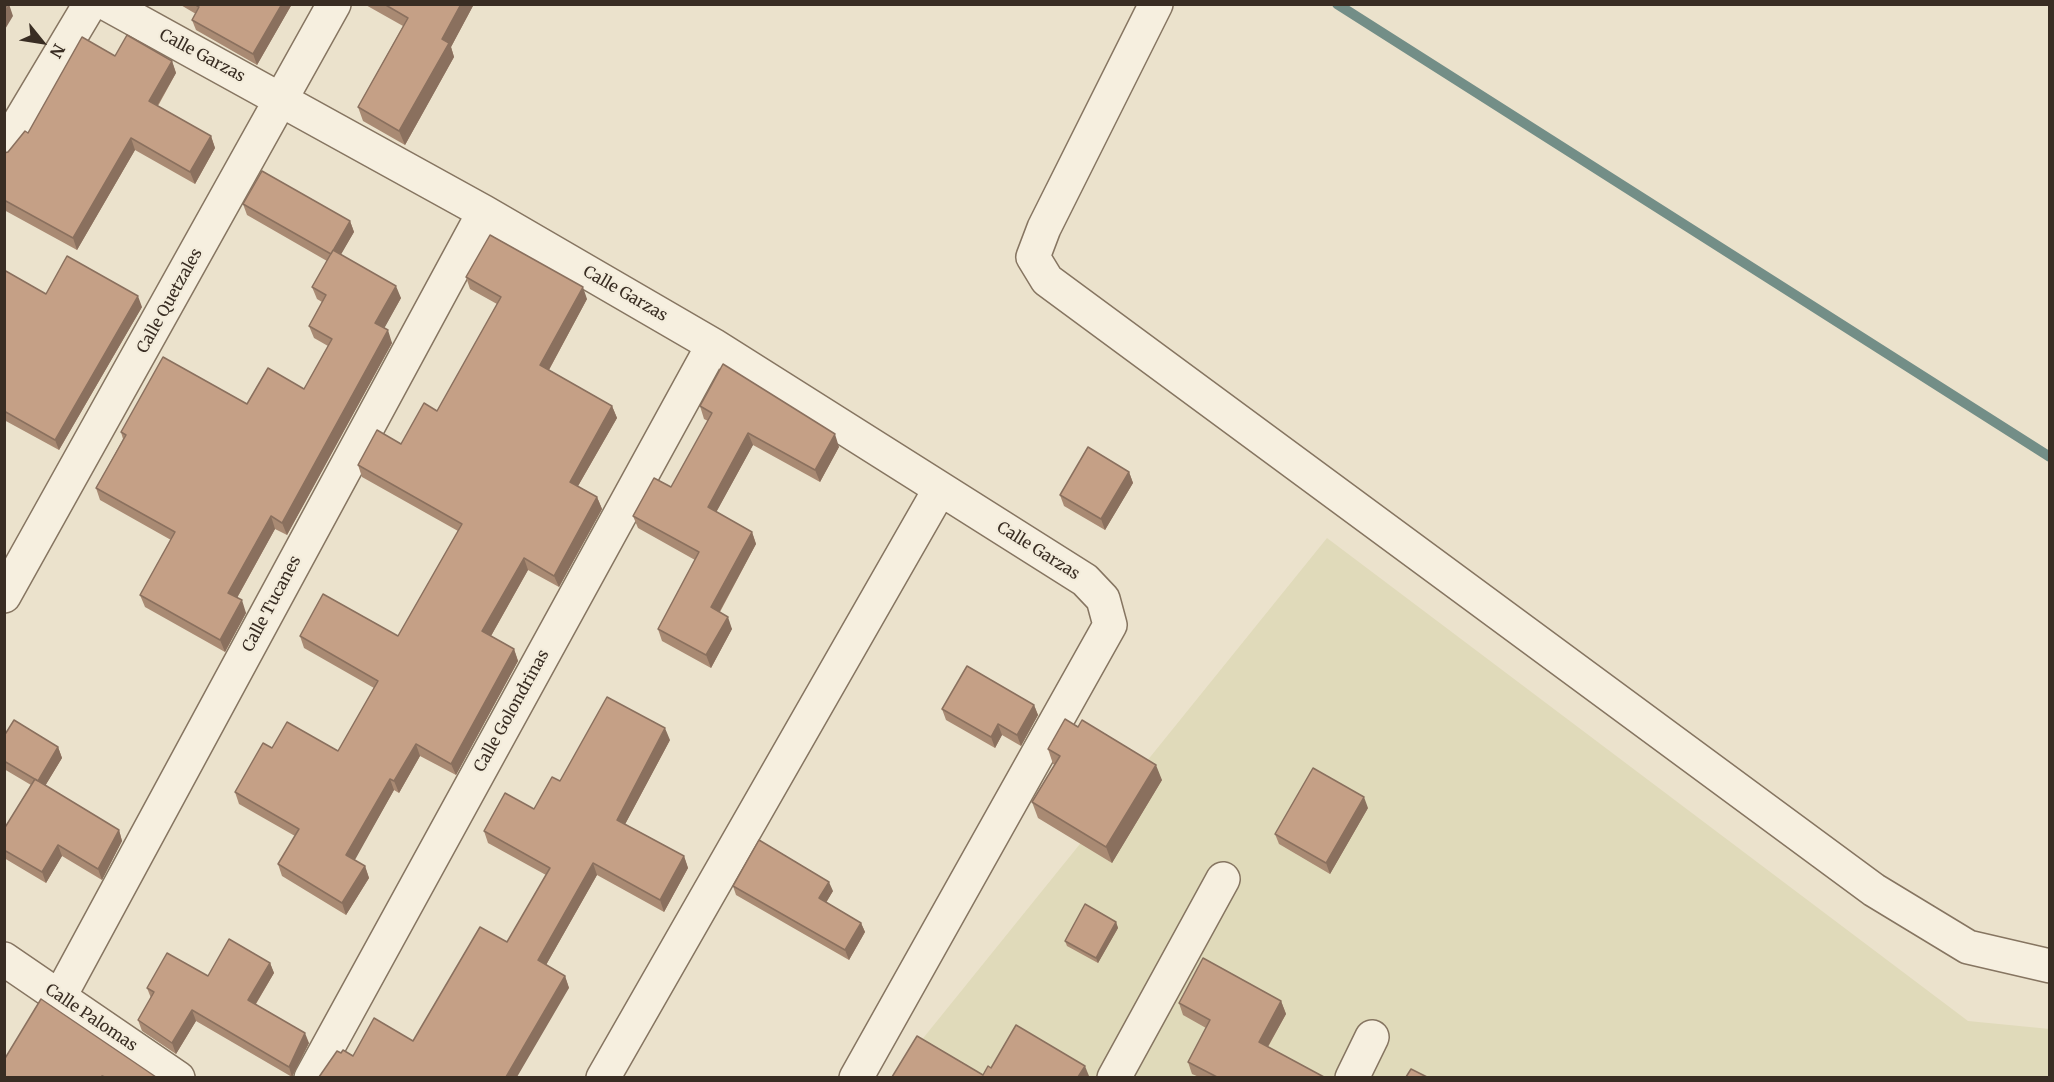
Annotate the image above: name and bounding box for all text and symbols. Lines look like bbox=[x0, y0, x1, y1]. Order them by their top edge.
north arrow bbox=[12, 12, 72, 72]
street label: Calle Garzas bbox=[156, 25, 248, 87]
text: N bbox=[46, 41, 69, 61]
street label: Calle Quetzales bbox=[133, 245, 207, 357]
street label: Calle Garzas bbox=[579, 262, 671, 326]
street label: Calle Garzas bbox=[993, 518, 1083, 584]
street label: Calle Tucanes bbox=[239, 553, 305, 655]
street label: Calle Golondrinas bbox=[471, 647, 553, 775]
street label: Calle Palomas bbox=[41, 980, 141, 1056]

